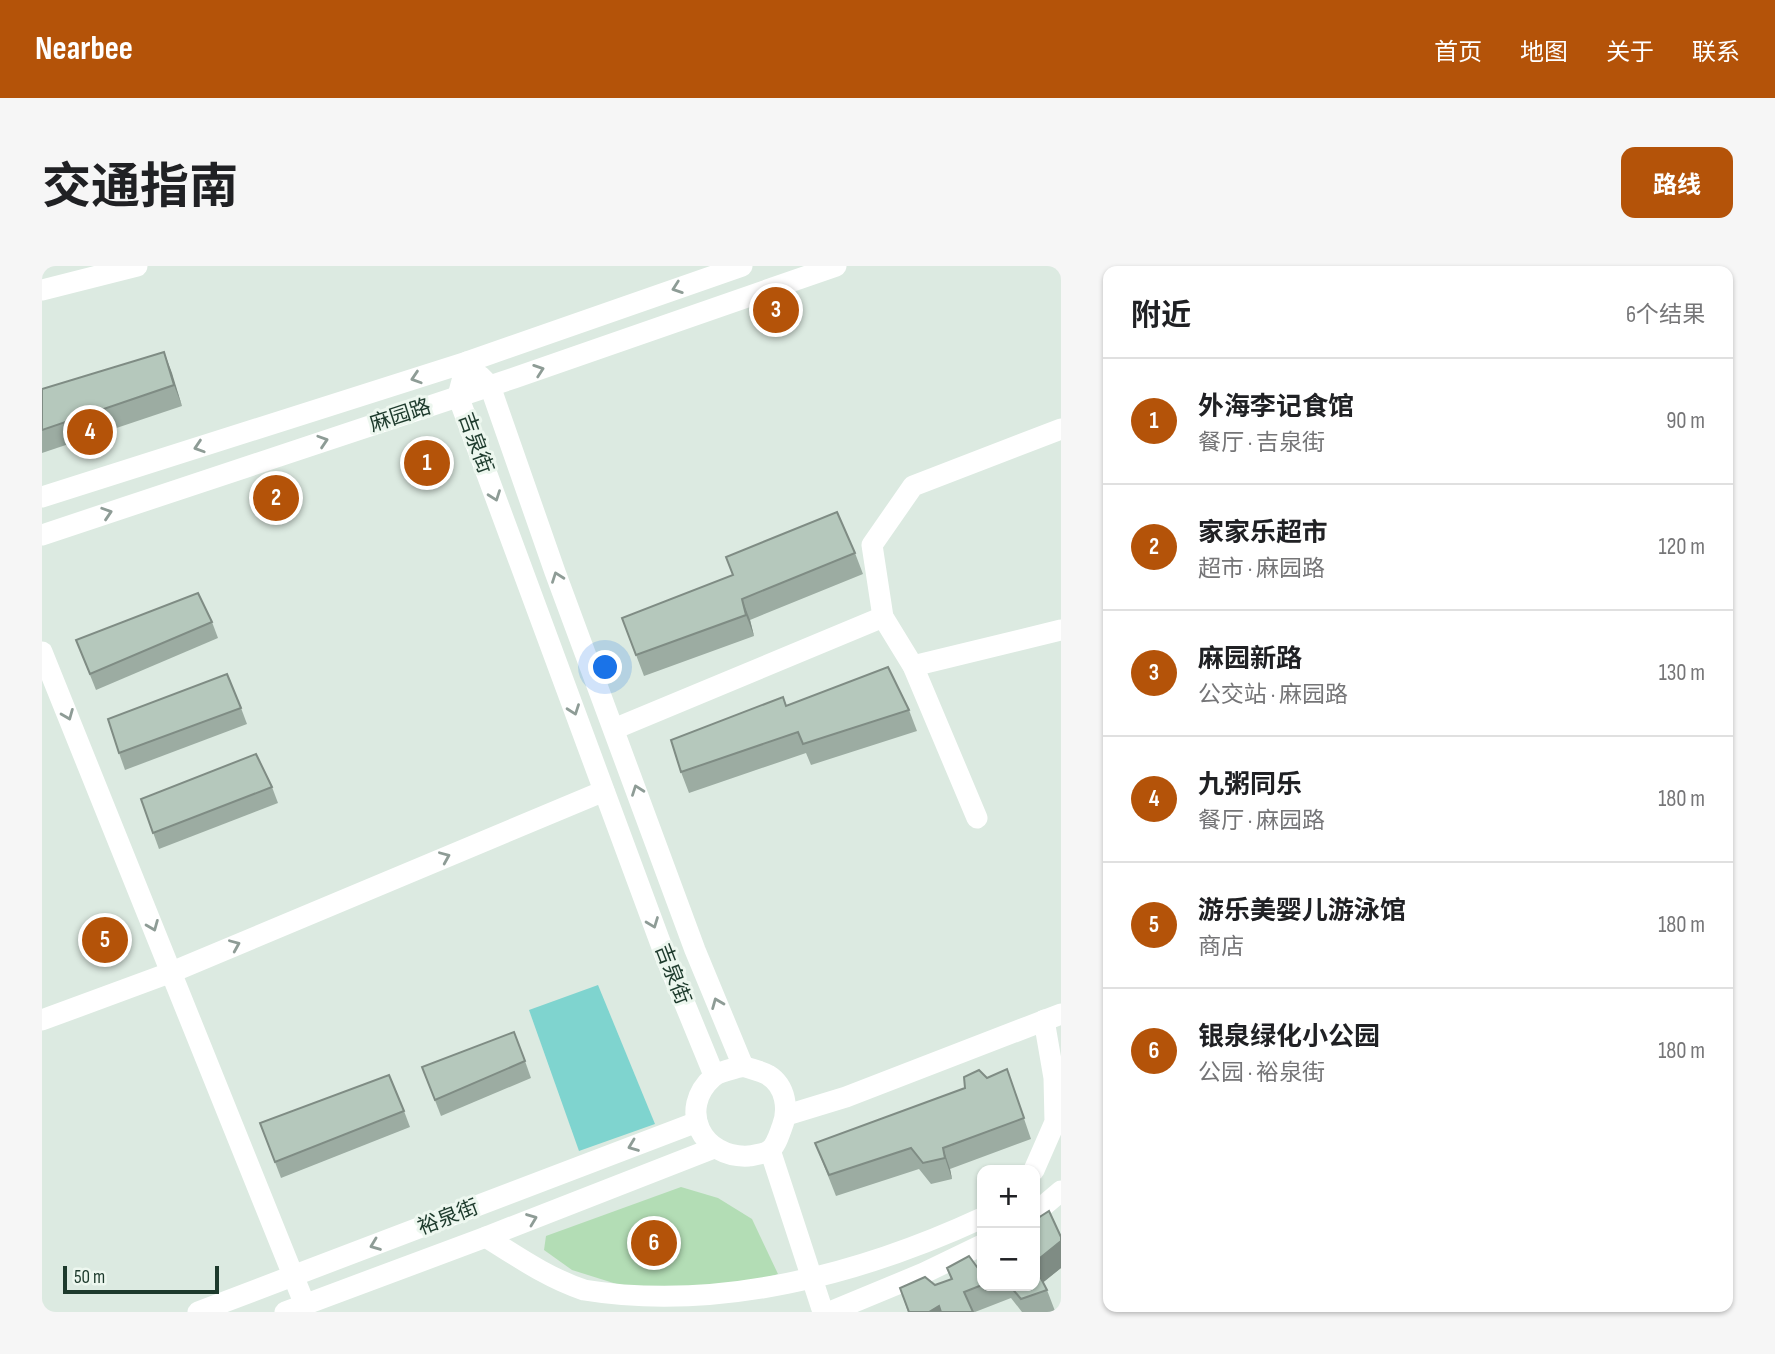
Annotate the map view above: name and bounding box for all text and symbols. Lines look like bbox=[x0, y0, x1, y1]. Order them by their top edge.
text: Nearbee bbox=[35, 29, 133, 69]
text: 首页 bbox=[1434, 38, 1482, 67]
text: 地图 bbox=[1520, 38, 1568, 67]
text: 关于 bbox=[1606, 38, 1654, 67]
text: 联系 bbox=[1692, 38, 1740, 67]
button: 路线 bbox=[1621, 147, 1733, 218]
text: 交通指南 bbox=[42, 159, 238, 218]
one-way arrow bbox=[672, 280, 684, 294]
pin: 3 bbox=[753, 284, 799, 336]
text: 附近 bbox=[1131, 298, 1191, 334]
text: 6个结果 bbox=[1626, 301, 1705, 329]
one-way arrow bbox=[532, 364, 544, 378]
one-way arrow bbox=[410, 370, 422, 385]
text: 外海李记食馆 bbox=[1198, 392, 1354, 423]
street label: 麻园路 bbox=[366, 394, 434, 437]
pin: 4 bbox=[67, 406, 113, 458]
text: 1 bbox=[1149, 407, 1159, 435]
text: 90 m bbox=[1666, 407, 1705, 435]
street label: 吉泉街 bbox=[453, 409, 498, 477]
text: 餐厅 · 吉泉街 bbox=[1198, 429, 1325, 457]
one-way arrow bbox=[316, 435, 328, 449]
pin: 1 bbox=[404, 437, 450, 489]
one-way arrow bbox=[193, 439, 206, 453]
pin: 2 bbox=[253, 472, 299, 524]
one-way arrow bbox=[487, 490, 501, 502]
one-way arrow bbox=[100, 507, 112, 521]
text: 家家乐超市 bbox=[1198, 518, 1328, 549]
text: 2 bbox=[1149, 533, 1159, 561]
text: 120 m bbox=[1659, 533, 1705, 561]
text: 超市 · 麻园路 bbox=[1198, 555, 1325, 583]
one-way arrow bbox=[551, 572, 565, 584]
text: 麻园新路 bbox=[1198, 644, 1302, 675]
your location bbox=[588, 650, 622, 684]
text: 3 bbox=[1149, 659, 1159, 687]
text: 130 m bbox=[1659, 659, 1705, 687]
text: 公交站 · 麻园路 bbox=[1198, 681, 1348, 709]
one-way arrow bbox=[566, 703, 580, 715]
one-way arrow bbox=[59, 708, 73, 720]
text: 九粥同乐 bbox=[1198, 770, 1302, 801]
one-way arrow bbox=[631, 785, 645, 797]
text: 4 bbox=[1149, 785, 1159, 813]
text: 180 m bbox=[1658, 785, 1705, 813]
text: 餐厅 · 麻园路 bbox=[1198, 807, 1325, 835]
one-way arrow bbox=[438, 852, 450, 866]
text: 游乐美婴儿游泳馆 bbox=[1198, 896, 1406, 927]
text: 5 bbox=[1149, 911, 1159, 939]
text: 180 m bbox=[1658, 911, 1705, 939]
pin: 5 bbox=[82, 914, 128, 966]
one-way arrow bbox=[645, 916, 659, 928]
one-way arrow bbox=[145, 919, 159, 931]
text: 商店 bbox=[1198, 933, 1244, 961]
one-way arrow bbox=[228, 940, 240, 954]
street label: 吉泉街 bbox=[650, 940, 695, 1008]
one-way arrow bbox=[711, 998, 725, 1010]
text: 银泉绿化小公园 bbox=[1198, 1022, 1380, 1053]
text: 6 bbox=[1149, 1037, 1159, 1065]
text: 180 m bbox=[1658, 1037, 1705, 1065]
text: 公园 · 裕泉街 bbox=[1198, 1059, 1325, 1087]
one-way arrow bbox=[627, 1138, 639, 1152]
map controls bbox=[977, 1165, 1040, 1291]
button: + bbox=[977, 1165, 1040, 1228]
street label: 裕泉街 bbox=[414, 1195, 482, 1240]
one-way arrow bbox=[526, 1214, 538, 1228]
pin: 6 bbox=[631, 1217, 677, 1269]
button: − bbox=[977, 1228, 1040, 1291]
one-way arrow bbox=[369, 1237, 381, 1251]
scale bar bbox=[63, 1263, 219, 1295]
text: 50 m bbox=[74, 1266, 105, 1289]

